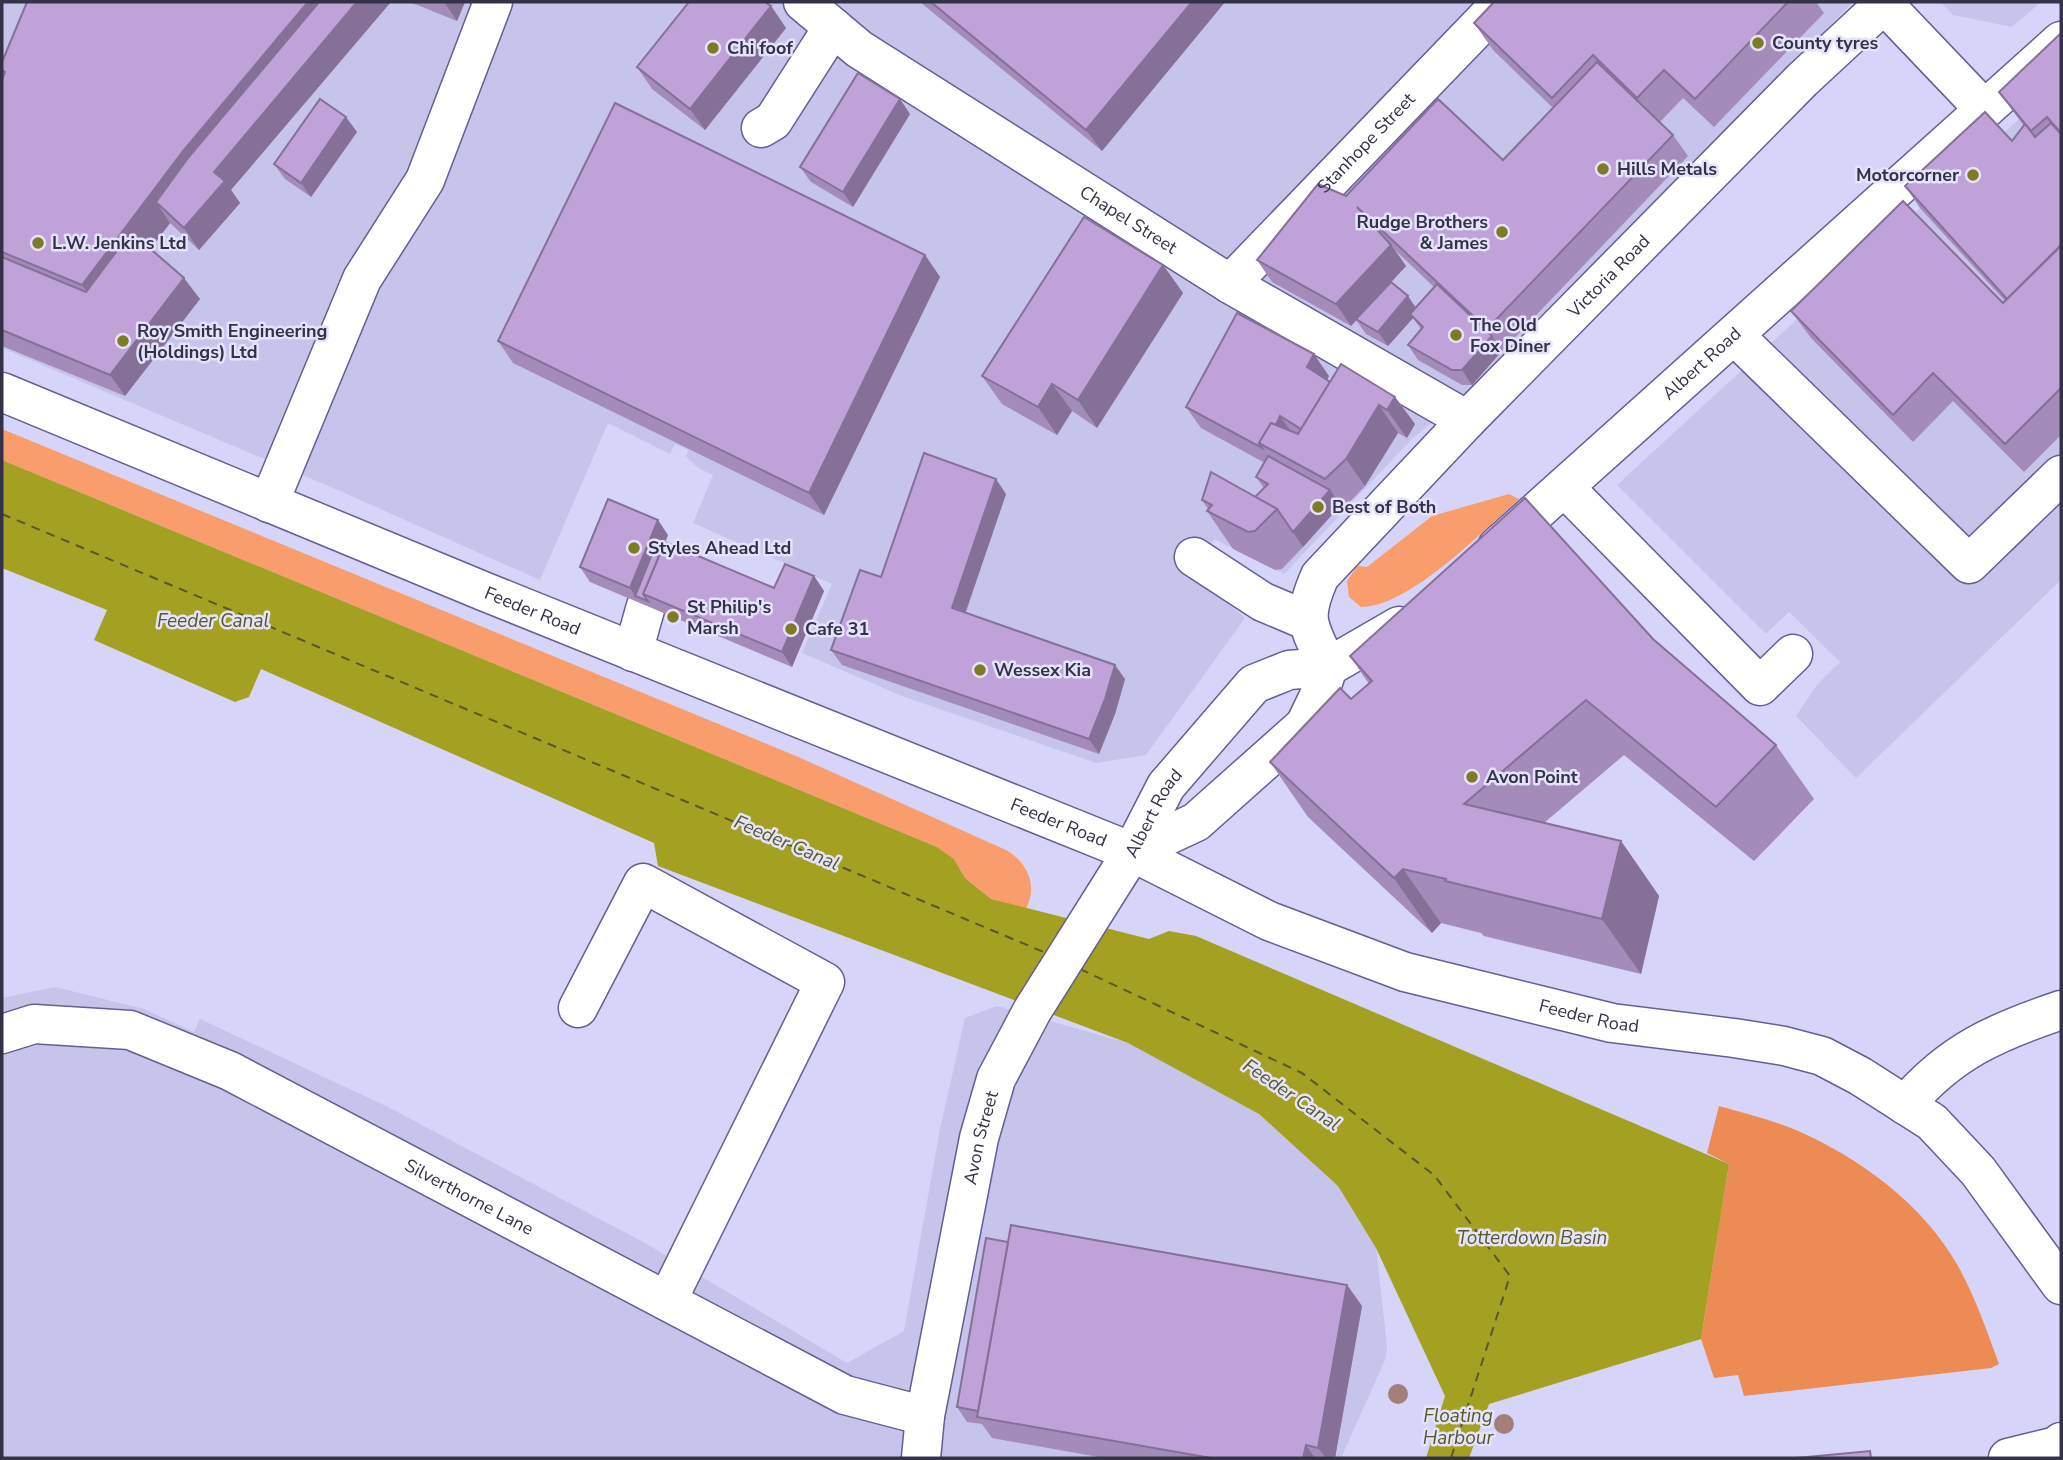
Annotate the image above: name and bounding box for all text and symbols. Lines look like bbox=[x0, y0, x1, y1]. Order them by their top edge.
place label: County tyres bbox=[1772, 31, 1878, 55]
marker: County tyres bbox=[1750, 35, 1766, 51]
place label: Chi foof bbox=[727, 36, 793, 60]
marker: Chi foof bbox=[705, 40, 721, 56]
street label: Stanhope Street bbox=[1312, 87, 1421, 199]
place label: Hills Metals bbox=[1617, 157, 1717, 181]
marker: Hills Metals bbox=[1595, 161, 1611, 177]
place label: Motorcorner bbox=[1856, 163, 1959, 187]
marker: Motorcorner bbox=[1965, 167, 1981, 183]
street label: Chapel Street bbox=[1075, 180, 1182, 260]
place label: Rudge Brothers & James bbox=[1356, 210, 1488, 255]
marker: Rudge Brothers & James bbox=[1494, 224, 1510, 240]
street label: Victoria Road bbox=[1562, 229, 1655, 324]
place label: L.W. Jenkins Ltd bbox=[52, 231, 186, 255]
marker: L.W. Jenkins Ltd bbox=[30, 235, 46, 251]
place label: The Old Fox Diner bbox=[1470, 313, 1550, 358]
place label: Roy Smith Engineering (Holdings) Ltd bbox=[137, 319, 328, 364]
street label: Albert Road bbox=[1657, 322, 1746, 405]
marker: The Old Fox Diner bbox=[1448, 327, 1464, 343]
marker: Roy Smith Engineering (Holdings) Ltd bbox=[115, 333, 131, 349]
place label: Best of Both bbox=[1332, 495, 1436, 519]
marker: Best of Both bbox=[1310, 499, 1326, 515]
place label: Styles Ahead Ltd bbox=[648, 536, 791, 560]
marker: Styles Ahead Ltd bbox=[626, 540, 642, 556]
street label: Feeder Road bbox=[481, 581, 584, 641]
place label: St Philip's Marsh bbox=[687, 595, 771, 640]
water label: Feeder Canal bbox=[157, 608, 269, 634]
marker: St Philip's Marsh bbox=[665, 609, 681, 625]
place label: Cafe 31 bbox=[805, 617, 869, 641]
marker: Cafe 31 bbox=[783, 621, 799, 637]
place label: Wessex Kia bbox=[994, 658, 1091, 682]
marker: Wessex Kia bbox=[972, 662, 988, 678]
street label: Albert Road bbox=[1119, 764, 1188, 862]
place label: Avon Point bbox=[1486, 765, 1578, 789]
marker: Avon Point bbox=[1464, 769, 1480, 785]
street label: Feeder Road bbox=[1007, 792, 1110, 853]
water label: Feeder Canal bbox=[730, 809, 843, 877]
street label: Feeder Road bbox=[1537, 993, 1640, 1038]
water label: Feeder Canal bbox=[1238, 1053, 1345, 1137]
street label: Avon Street bbox=[958, 1087, 1004, 1187]
street label: Silverthorne Lane bbox=[400, 1153, 538, 1241]
water label: Totterdown Basin bbox=[1457, 1225, 1607, 1251]
water label: Floating Harbour bbox=[1423, 1403, 1494, 1451]

